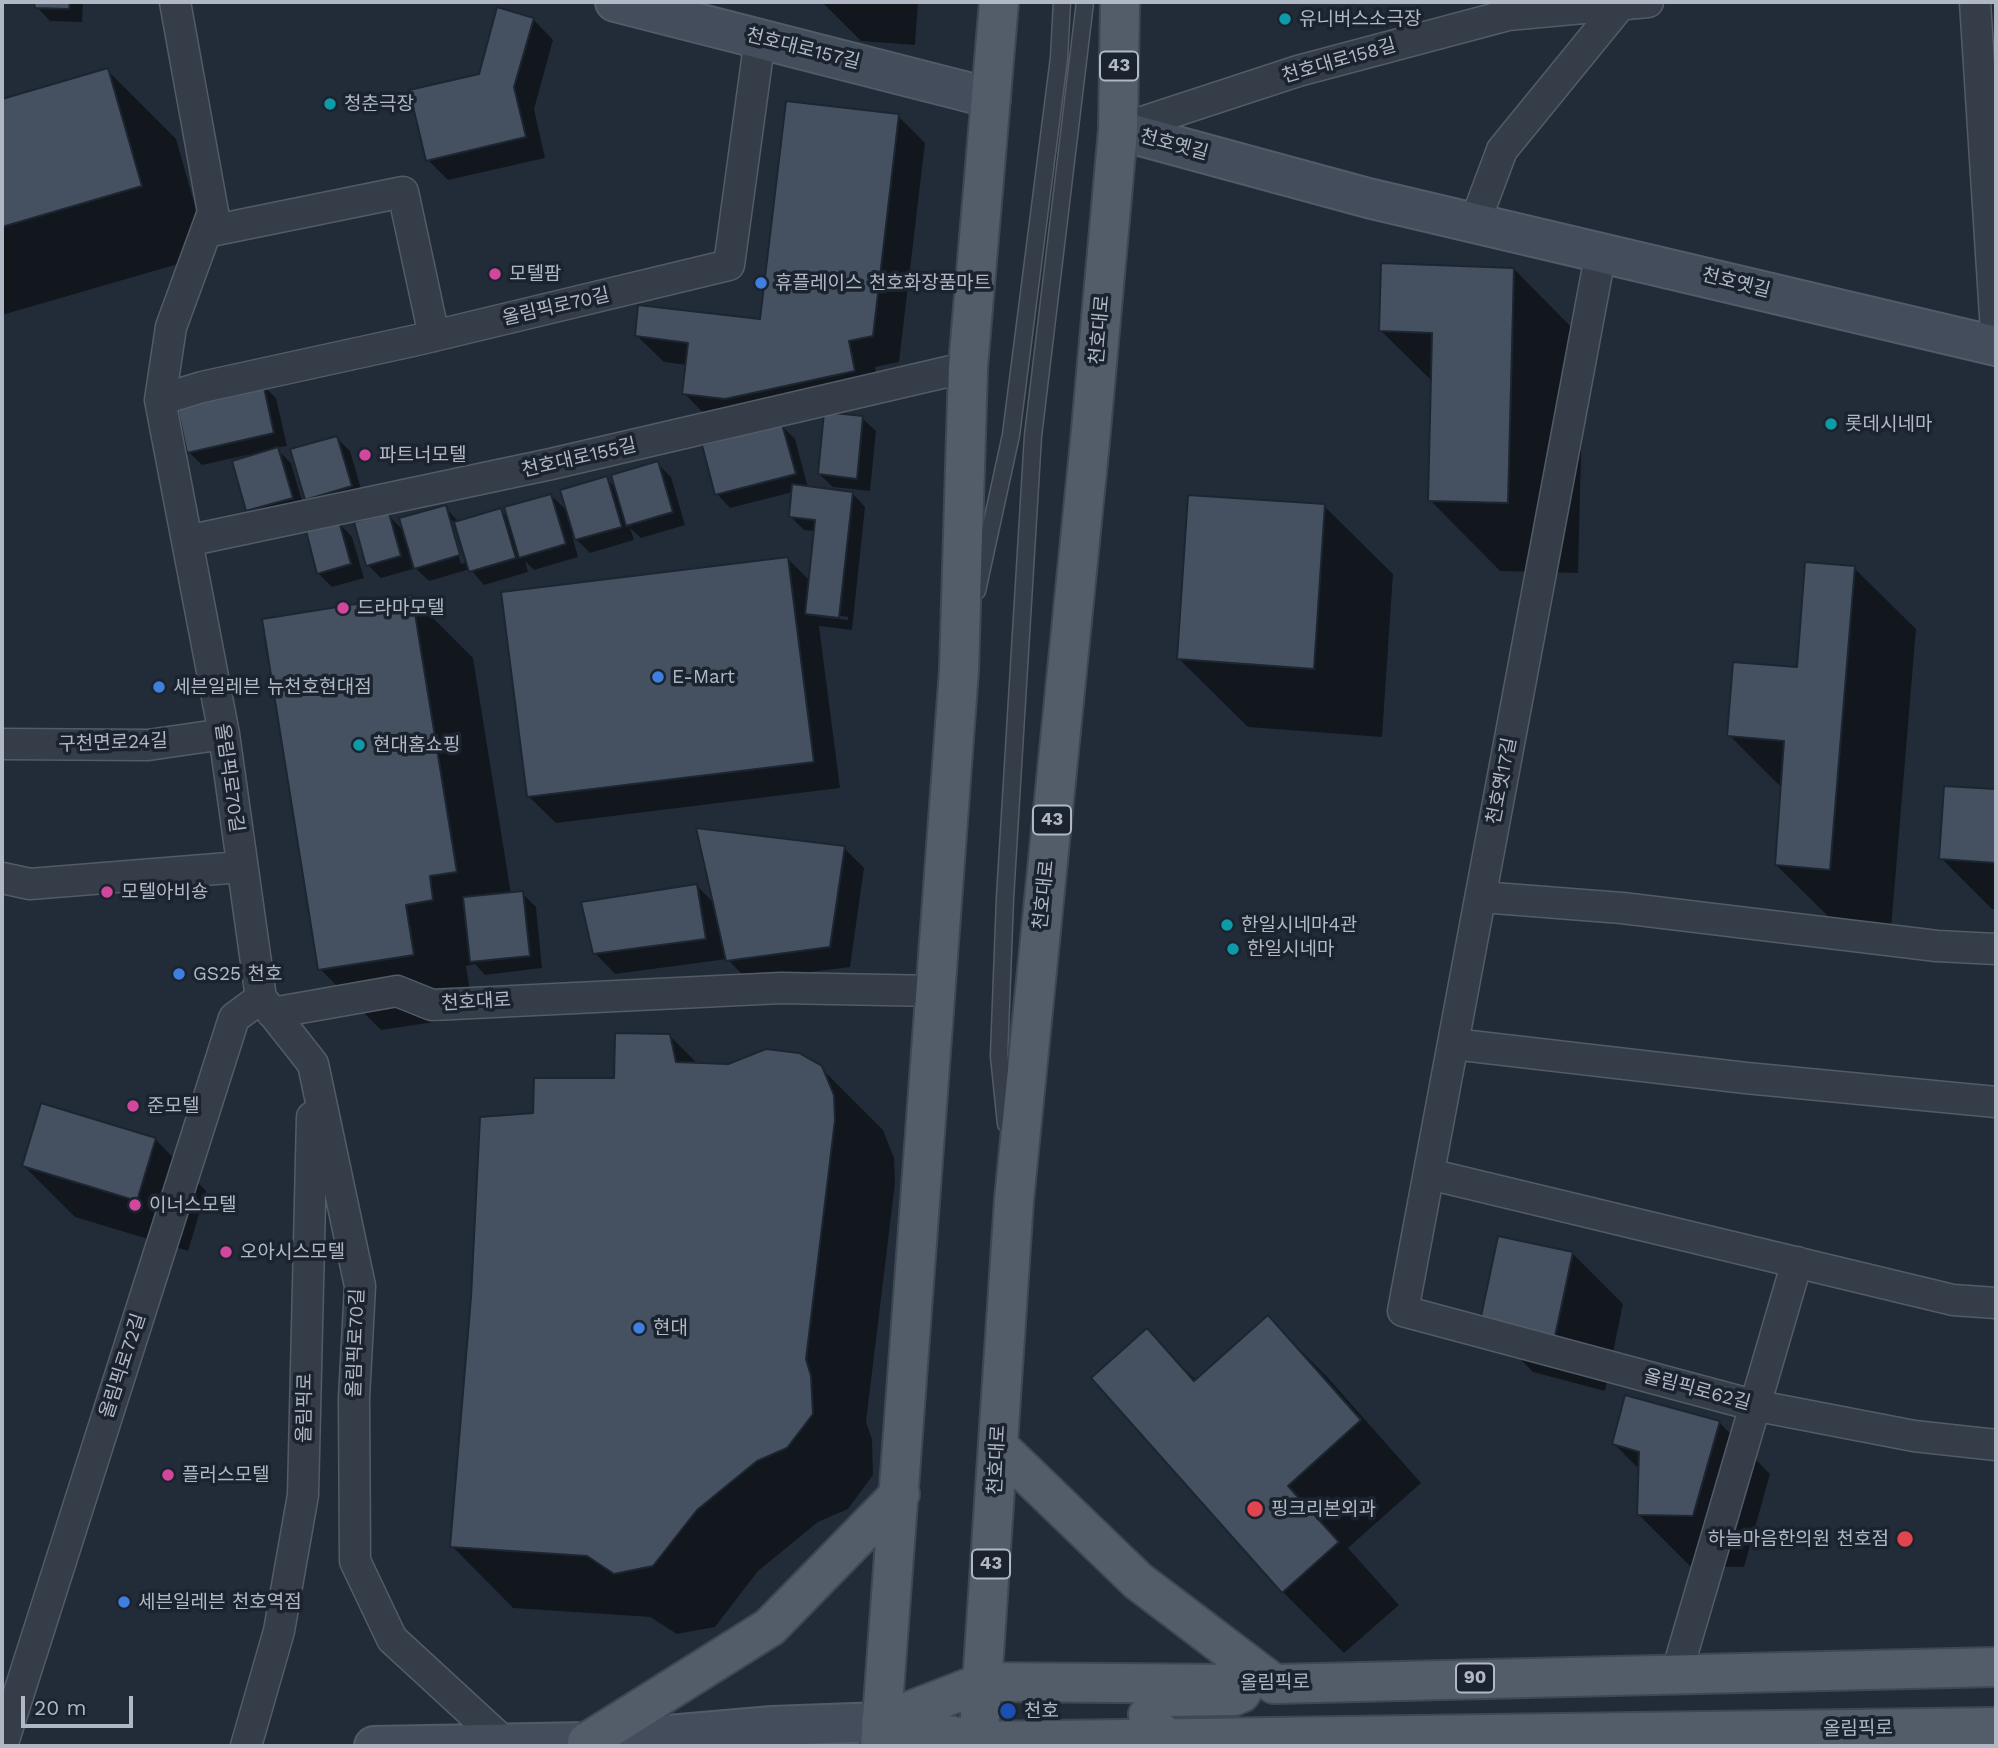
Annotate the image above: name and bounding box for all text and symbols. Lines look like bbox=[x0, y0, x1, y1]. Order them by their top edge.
place label: 유니버스소극장 bbox=[1299, 8, 1421, 30]
marker: 유니버스소극장 bbox=[1277, 11, 1293, 27]
street label: 천호대로157길 bbox=[744, 24, 862, 74]
street label: 천호대로158길 bbox=[1279, 34, 1399, 88]
road number: 43 bbox=[1100, 52, 1138, 80]
place label: 청춘극장 bbox=[344, 93, 414, 115]
marker: 청춘극장 bbox=[322, 96, 338, 112]
street label: 천호옛길 bbox=[1137, 125, 1211, 165]
place label: 모텔팜 bbox=[509, 263, 561, 285]
street label: 천호옛길 bbox=[1699, 263, 1773, 303]
marker: 모텔팜 bbox=[487, 266, 503, 282]
place label: 휴플레이스 천호화장품마트 bbox=[775, 272, 991, 294]
marker: 휴플레이스 천호화장품마트 bbox=[753, 275, 769, 291]
street label: 올림픽로70길 bbox=[500, 284, 612, 330]
street label: 천호대로 bbox=[1086, 294, 1114, 366]
place label: 롯데시네마 bbox=[1845, 413, 1932, 435]
marker: 롯데시네마 bbox=[1823, 416, 1839, 432]
street label: 천호대로155길 bbox=[519, 434, 639, 482]
place label: 파트너모텔 bbox=[379, 444, 466, 466]
marker: 파트너모텔 bbox=[357, 447, 373, 463]
place label: 드라마모텔 bbox=[357, 597, 444, 619]
marker: 드라마모텔 bbox=[335, 600, 351, 616]
place label: E-Mart bbox=[672, 666, 735, 688]
marker: E-Mart bbox=[650, 669, 666, 685]
place label: 세븐일레븐 뉴천호현대점 bbox=[173, 676, 372, 698]
marker: 세븐일레븐 뉴천호현대점 bbox=[151, 679, 167, 695]
street label: 올림픽로70길 bbox=[210, 722, 248, 834]
street label: 구천면로24길 bbox=[58, 730, 168, 756]
place label: 현대홈쇼핑 bbox=[373, 734, 460, 756]
street label: 천호옛17길 bbox=[1482, 736, 1522, 826]
marker: 현대홈쇼핑 bbox=[351, 737, 367, 753]
road number: 43 bbox=[1033, 806, 1071, 834]
street label: 천호대로 bbox=[1029, 859, 1059, 931]
place label: 모텔아비숑 bbox=[121, 881, 208, 903]
marker: 모텔아비숑 bbox=[99, 884, 115, 900]
place label: 한일시네마4관 bbox=[1241, 914, 1357, 936]
marker: 한일시네마4관 bbox=[1219, 917, 1235, 933]
place label: 한일시네마 bbox=[1247, 938, 1334, 960]
marker: 한일시네마 bbox=[1225, 941, 1241, 957]
place label: GS25 천호 bbox=[193, 963, 283, 985]
marker: GS25 천호 bbox=[171, 966, 187, 982]
street label: 천호대로 bbox=[440, 989, 512, 1015]
place label: 준모텔 bbox=[147, 1095, 199, 1117]
marker: 준모텔 bbox=[125, 1098, 141, 1114]
place label: 이너스모텔 bbox=[149, 1194, 236, 1216]
marker: 이너스모텔 bbox=[127, 1197, 143, 1213]
place label: 오아시스모텔 bbox=[240, 1241, 345, 1263]
marker: 오아시스모텔 bbox=[218, 1244, 234, 1260]
street label: 올림픽로70길 bbox=[343, 1288, 369, 1398]
street label: 올림픽로72길 bbox=[95, 1311, 151, 1421]
place label: 현대 bbox=[653, 1317, 688, 1339]
marker: 현대 bbox=[631, 1320, 647, 1336]
street label: 올림픽로62길 bbox=[1641, 1365, 1753, 1415]
street label: 올림픽로 bbox=[293, 1373, 317, 1443]
street label: 천호대로 bbox=[984, 1424, 1010, 1496]
place label: 플러스모텔 bbox=[182, 1464, 269, 1486]
marker: 플러스모텔 bbox=[160, 1467, 176, 1483]
place label: 핑크리본외과 bbox=[1271, 1498, 1376, 1520]
marker: 핑크리본외과 bbox=[1245, 1499, 1265, 1519]
place label: 하늘마음한의원 천호점 bbox=[1708, 1528, 1889, 1550]
marker: 하늘마음한의원 천호점 bbox=[1895, 1529, 1915, 1549]
road number: 43 bbox=[972, 1549, 1010, 1578]
place label: 세븐일레븐 천호역점 bbox=[138, 1591, 302, 1613]
marker: 세븐일레븐 천호역점 bbox=[116, 1594, 132, 1610]
road number: 90 bbox=[1456, 1664, 1494, 1693]
street label: 올림픽로 bbox=[1240, 1671, 1310, 1695]
scale bar bbox=[24, 1682, 136, 1726]
text: 20 m bbox=[34, 1695, 86, 1720]
place label: 천호 bbox=[1024, 1700, 1059, 1722]
marker: 천호 bbox=[998, 1701, 1018, 1721]
street label: 올림픽로 bbox=[1823, 1717, 1893, 1741]

